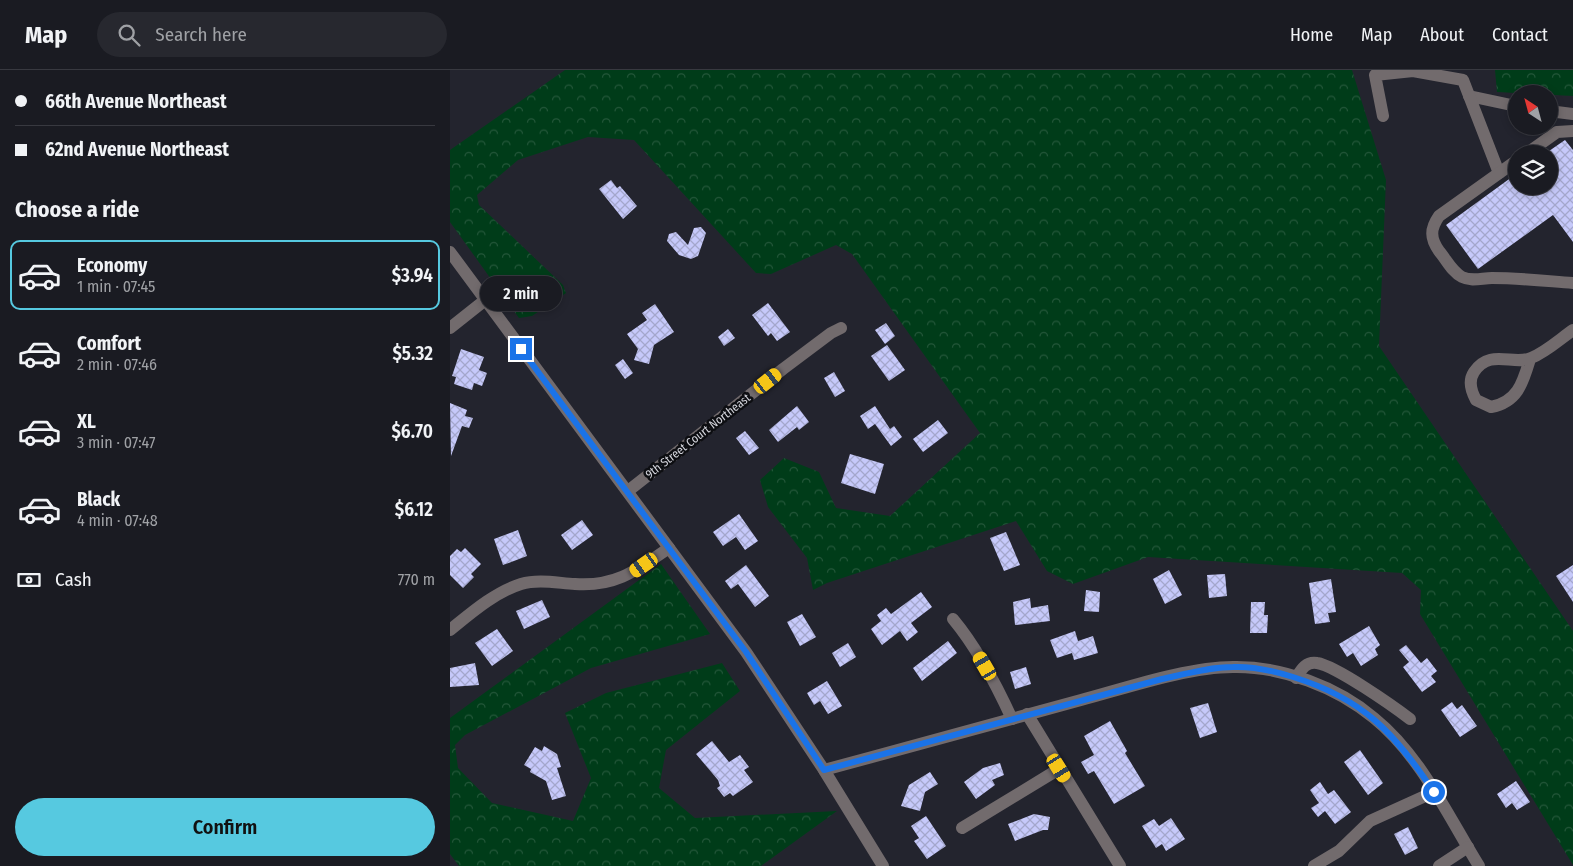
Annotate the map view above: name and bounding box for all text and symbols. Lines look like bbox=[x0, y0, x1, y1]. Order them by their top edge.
search box bbox=[97, 12, 447, 57]
text: Map bbox=[25, 21, 67, 49]
icon: search bbox=[115, 21, 143, 49]
text: Search here bbox=[155, 23, 247, 46]
text: Home bbox=[1290, 24, 1333, 46]
text: Map bbox=[1361, 24, 1392, 46]
text: About bbox=[1420, 24, 1464, 46]
text: Contact bbox=[1492, 24, 1548, 46]
north arrow bbox=[1508, 85, 1558, 135]
map controls bbox=[1508, 85, 1558, 195]
text: 66th Avenue Northeast bbox=[45, 90, 227, 113]
text: 62nd Avenue Northeast bbox=[45, 138, 229, 161]
button: layers bbox=[1508, 145, 1558, 195]
text: Choose a ride bbox=[15, 196, 139, 223]
icon: car bbox=[17, 253, 62, 298]
text: Economy bbox=[77, 254, 147, 277]
text: $3.94 bbox=[392, 264, 433, 287]
callout: 2 min bbox=[480, 276, 562, 312]
text: 1 min · 07:45 bbox=[77, 277, 155, 296]
text: 2 min bbox=[503, 284, 539, 303]
icon: car bbox=[17, 331, 62, 376]
text: Comfort bbox=[77, 332, 141, 355]
route end bbox=[510, 338, 532, 360]
text: $5.32 bbox=[392, 342, 433, 365]
text: 2 min · 07:46 bbox=[77, 355, 157, 374]
car bbox=[751, 366, 784, 396]
street label: 9th Street Court Northeast bbox=[643, 391, 753, 481]
icon: car bbox=[17, 409, 62, 454]
text: XL bbox=[77, 410, 96, 433]
text: $6.70 bbox=[391, 420, 433, 443]
text: 3 min · 07:47 bbox=[77, 433, 155, 452]
icon: car bbox=[17, 487, 62, 532]
text: Black bbox=[77, 488, 120, 511]
text: $6.12 bbox=[395, 498, 433, 521]
text: 4 min · 07:48 bbox=[77, 511, 158, 530]
car bbox=[627, 550, 660, 580]
icon: cash bbox=[15, 566, 43, 594]
text: Cash bbox=[55, 568, 92, 591]
text: 770 m bbox=[398, 570, 435, 589]
car bbox=[971, 649, 998, 683]
car bbox=[1044, 751, 1073, 785]
route start bbox=[1423, 781, 1445, 803]
button: Confirm bbox=[15, 798, 435, 856]

